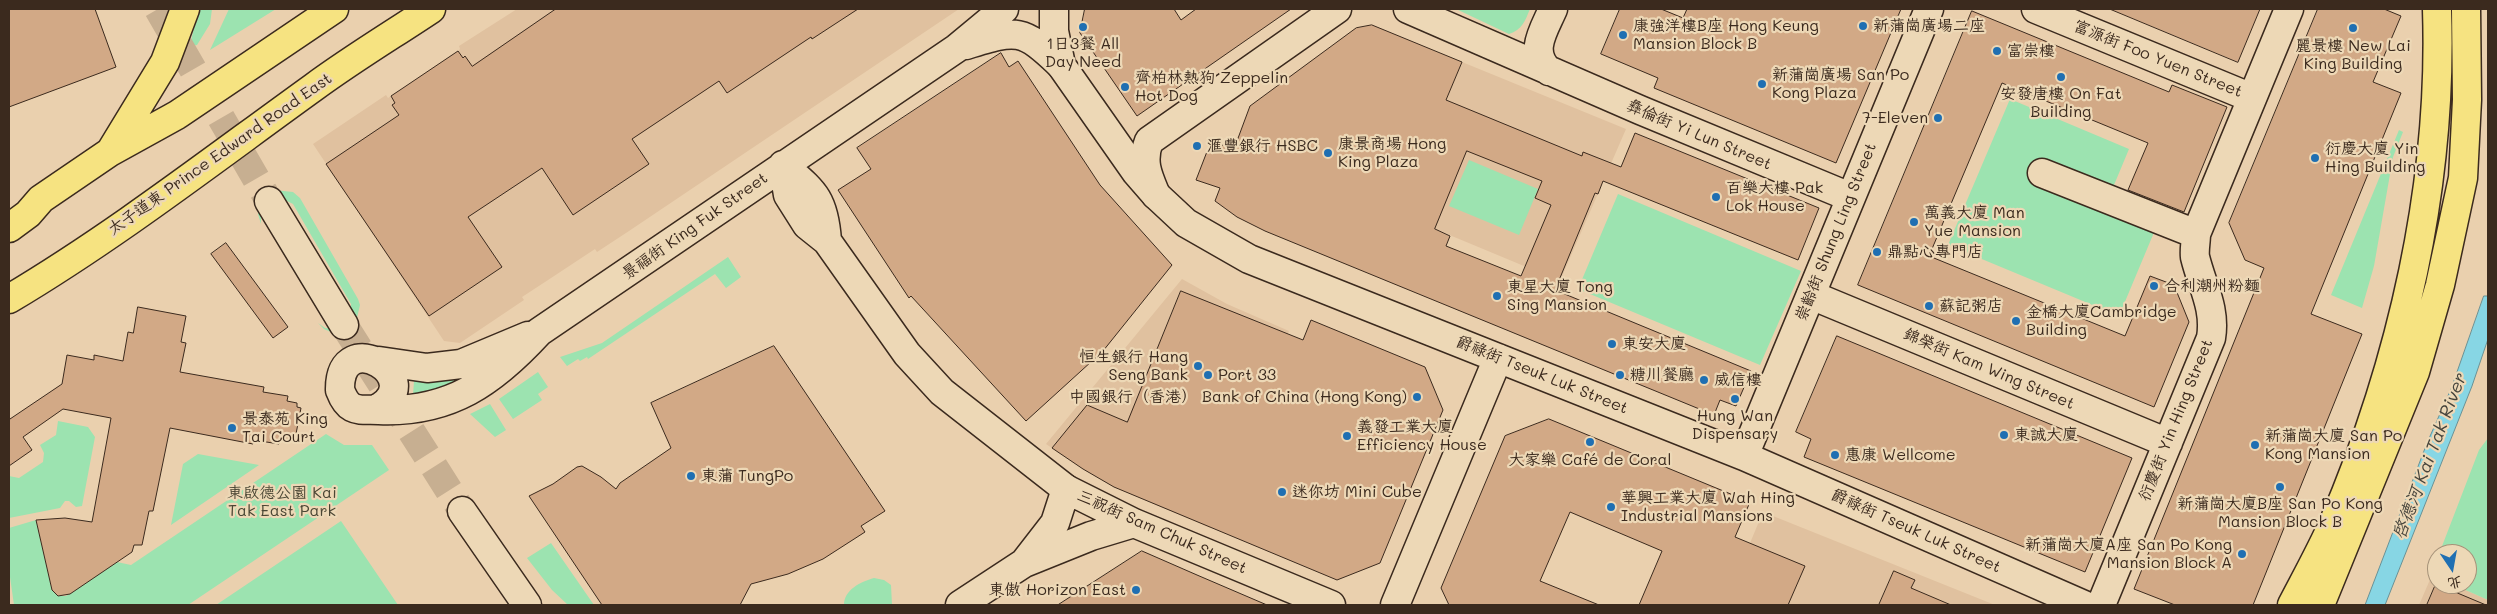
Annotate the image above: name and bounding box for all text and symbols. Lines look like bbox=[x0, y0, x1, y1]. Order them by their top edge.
place label: 康強洋樓B座 Hong Keung Mansion Block B bbox=[1633, 16, 1819, 54]
place label: 新蒲崗廣場二座 bbox=[1873, 16, 1985, 36]
street label: 富源街 Foo Yuen Street bbox=[2071, 16, 2245, 102]
marker: 新蒲崗廣場二座 bbox=[1857, 20, 1869, 32]
marker: 1日3餐 All Day Need bbox=[1077, 21, 1089, 33]
marker: 麗景樓 New Lai King Building bbox=[2347, 22, 2359, 34]
marker: 康強洋樓B座 Hong Keung Mansion Block B bbox=[1617, 29, 1629, 41]
place label: 1日3餐 All Day Need bbox=[1045, 34, 1121, 72]
place label: 麗景樓 New Lai King Building bbox=[2295, 36, 2411, 74]
place label: 富崇樓 bbox=[2007, 41, 2055, 61]
marker: 富崇樓 bbox=[1991, 45, 2003, 57]
place label: 新蒲崗廣場 San Po Kong Plaza bbox=[1772, 65, 1909, 103]
place label: 齊柏林熱狗 Zeppelin Hot Dog bbox=[1135, 68, 1288, 106]
street label: 太子道東 Prince Edward Road East bbox=[104, 69, 336, 239]
marker: 安發唐樓 On Fat Building bbox=[2055, 71, 2067, 83]
marker: 新蒲崗廣場 San Po Kong Plaza bbox=[1756, 78, 1768, 90]
marker: 齊柏林熱狗 Zeppelin Hot Dog bbox=[1119, 81, 1131, 93]
place label: 安發唐樓 On Fat Building bbox=[2000, 84, 2122, 122]
street label: 彝倫街 Yi Lun Street bbox=[1624, 96, 1774, 174]
place label: 7-Eleven bbox=[1862, 108, 1928, 128]
marker: 7-Eleven bbox=[1932, 112, 1944, 124]
place label: 康景商場 Hong King Plaza bbox=[1338, 134, 1446, 172]
place label: 滙豐銀行 HSBC bbox=[1207, 136, 1318, 156]
place label: 衍慶大廈 Yin Hing Building bbox=[2325, 139, 2425, 177]
marker: 滙豐銀行 HSBC bbox=[1191, 140, 1203, 152]
street label: 崇齡街 Shung Ling Street bbox=[1791, 140, 1881, 324]
marker: 康景商場 Hong King Plaza bbox=[1322, 147, 1334, 159]
marker: 衍慶大廈 Yin Hing Building bbox=[2309, 152, 2321, 164]
street label: 景福街 King Fuk Street bbox=[619, 168, 771, 284]
place label: 百樂大樓 Pak Lok House bbox=[1726, 178, 1823, 216]
marker: 百樂大樓 Pak Lok House bbox=[1710, 191, 1722, 203]
place label: 萬義大廈 Man Yue Mansion bbox=[1924, 203, 2025, 241]
marker: 萬義大廈 Man Yue Mansion bbox=[1908, 216, 1920, 228]
place label: 鼎點心專門店 bbox=[1887, 242, 1983, 262]
marker: 鼎點心專門店 bbox=[1871, 246, 1883, 258]
place label: 合利潮州粉麵 bbox=[2164, 276, 2260, 296]
place label: 東星大廈 Tong Sing Mansion bbox=[1507, 277, 1613, 315]
marker: 合利潮州粉麵 bbox=[2148, 280, 2160, 292]
marker: 東星大廈 Tong Sing Mansion bbox=[1491, 290, 1503, 302]
place label: 蘇記粥店 bbox=[1939, 296, 2003, 316]
marker: 蘇記粥店 bbox=[1923, 300, 1935, 312]
place label: 金橋大廈Cambridge Building bbox=[2026, 302, 2177, 340]
marker: 金橋大廈Cambridge Building bbox=[2010, 315, 2022, 327]
street label: 錦榮街 Kam Wing Street bbox=[1901, 324, 2077, 414]
street label: 爵祿街 Tseuk Luk Street bbox=[1453, 332, 1631, 418]
place label: 東安大廈 bbox=[1622, 334, 1686, 354]
street label: 衍慶街 Yin Hing Street bbox=[2135, 336, 2217, 504]
marker: 東安大廈 bbox=[1606, 338, 1618, 350]
place label: 恒生銀行 Hang Seng Bank bbox=[1079, 347, 1188, 385]
marker: 恒生銀行 Hang Seng Bank bbox=[1192, 360, 1204, 372]
place label: Port 33 bbox=[1218, 365, 1276, 385]
place label: 糖川餐廳 bbox=[1630, 365, 1694, 385]
marker: Port 33 bbox=[1202, 369, 1214, 381]
marker: 糖川餐廳 bbox=[1614, 369, 1626, 381]
place label: 威信樓 bbox=[1714, 370, 1762, 390]
water label: 啓德河 Kai Tak River bbox=[2388, 370, 2472, 542]
marker: 威信樓 bbox=[1698, 374, 1710, 386]
place label: 中國銀行（香港） Bank of China (Hong Kong) bbox=[1069, 387, 1407, 407]
marker: 中國銀行（香港） Bank of China (Hong Kong) bbox=[1411, 391, 1423, 403]
marker: Hung Wan Dispensary bbox=[1729, 393, 1741, 405]
place label: Hung Wan Dispensary bbox=[1692, 406, 1778, 444]
place label: 景泰苑 King Tai Court bbox=[242, 409, 328, 447]
place label: 義發工業大廈 Efficiency House bbox=[1357, 417, 1487, 455]
marker: 景泰苑 King Tai Court bbox=[226, 422, 238, 434]
place label: 東誠大廈 bbox=[2014, 425, 2078, 445]
place label: 新蒲崗大廈 San Po Kong Mansion bbox=[2265, 426, 2402, 464]
marker: 東誠大廈 bbox=[1998, 429, 2010, 441]
marker: 義發工業大廈 Efficiency House bbox=[1341, 430, 1353, 442]
marker: 大家樂 Café de Coral bbox=[1584, 436, 1596, 448]
marker: 新蒲崗大廈 San Po Kong Mansion bbox=[2249, 439, 2261, 451]
place label: 惠康 Wellcome bbox=[1845, 445, 1956, 465]
marker: 惠康 Wellcome bbox=[1829, 449, 1841, 461]
place label: 大家樂 Café de Coral bbox=[1508, 450, 1672, 470]
place label: 東蒲 TungPo bbox=[701, 466, 793, 486]
marker: 東蒲 TungPo bbox=[685, 470, 697, 482]
marker: 新蒲崗大廈B座 San Po Kong Mansion Block B bbox=[2274, 481, 2286, 493]
place label: 迷你坊 Mini Cube bbox=[1292, 482, 1422, 502]
park label: 東啟德公園 Kai Tak East Park bbox=[227, 483, 337, 521]
street label: 爵祿街 Tseuk Luk Street bbox=[1828, 485, 2004, 577]
street label: 三祝街 Sam Chuk Street bbox=[1074, 486, 1250, 578]
marker: 迷你坊 Mini Cube bbox=[1276, 486, 1288, 498]
place label: 華興工業大廈 Wah Hing Industrial Mansions bbox=[1621, 488, 1795, 526]
place label: 新蒲崗大廈B座 San Po Kong Mansion Block B bbox=[2177, 494, 2383, 532]
marker: 華興工業大廈 Wah Hing Industrial Mansions bbox=[1605, 501, 1617, 513]
place label: 新蒲崗大廈A座 San Po Kong Mansion Block A bbox=[2025, 535, 2232, 573]
north arrow bbox=[2427, 544, 2477, 594]
marker: 新蒲崗大廈A座 San Po Kong Mansion Block A bbox=[2236, 548, 2248, 560]
text: 北 bbox=[2446, 572, 2464, 594]
place label: 東傲 Horizon East bbox=[989, 580, 1126, 600]
marker: 東傲 Horizon East bbox=[1130, 584, 1142, 596]

